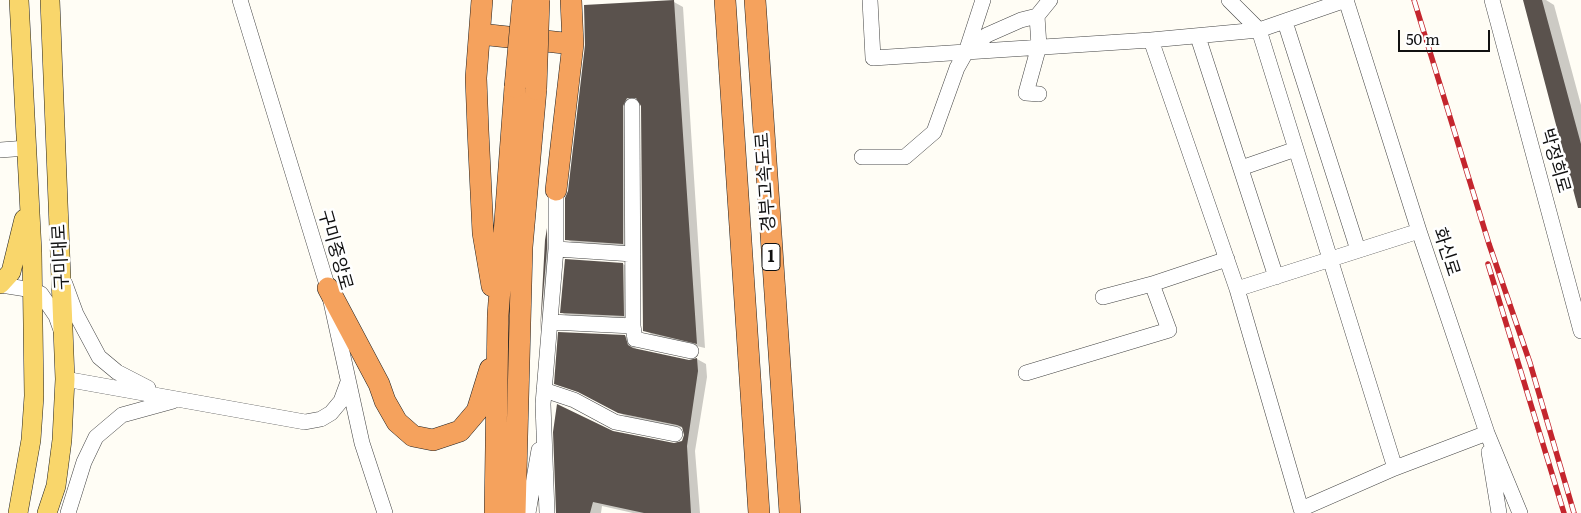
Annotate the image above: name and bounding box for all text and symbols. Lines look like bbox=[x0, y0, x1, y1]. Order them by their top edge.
scale bar bbox=[1401, 20, 1494, 52]
text: 50 m bbox=[1406, 27, 1440, 50]
street label: 박정희로 bbox=[1535, 126, 1575, 196]
street label: 경부고속도로 bbox=[752, 132, 780, 232]
street label: 구미중앙로 bbox=[313, 207, 357, 293]
street label: 구미대로 bbox=[48, 223, 74, 291]
street label: 화신로 bbox=[1428, 225, 1464, 279]
road number: 1 bbox=[762, 243, 780, 270]

